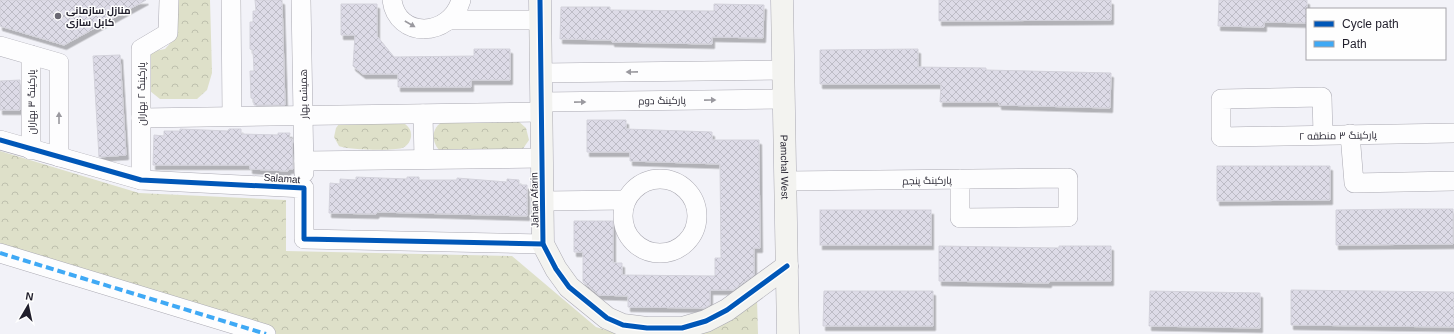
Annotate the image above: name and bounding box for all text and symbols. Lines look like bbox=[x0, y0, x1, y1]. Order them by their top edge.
place label: منازل سازمانی کابل سازی bbox=[66, 5, 131, 29]
legend bbox=[1306, 8, 1446, 60]
marker: منازل سازمانی کابل سازی bbox=[53, 11, 63, 21]
text: Cycle path bbox=[1342, 17, 1399, 31]
one-way arrow bbox=[404, 21, 416, 28]
text: Path bbox=[1342, 37, 1367, 51]
street label: پارکینگ ۲ بهاران bbox=[136, 62, 148, 126]
street label: پارکینگ ۳ بهاران bbox=[26, 69, 38, 135]
street label: همیشه بهار bbox=[298, 69, 310, 120]
one-way arrow bbox=[625, 69, 638, 75]
street label: پارکینگ دوم bbox=[638, 95, 686, 108]
one-way arrow bbox=[704, 97, 717, 103]
one-way arrow bbox=[574, 98, 586, 105]
one-way arrow bbox=[56, 111, 62, 124]
street label: پارکینگ ۳ منطقه ۲ bbox=[1299, 129, 1377, 143]
street label: Pamchal West bbox=[778, 135, 791, 199]
street label: Salamat bbox=[263, 172, 301, 185]
street label: Jahan Afarin bbox=[529, 172, 540, 228]
street label: پارکینگ پنجم bbox=[902, 175, 952, 188]
north arrow bbox=[8, 286, 48, 326]
text: N bbox=[25, 290, 34, 303]

